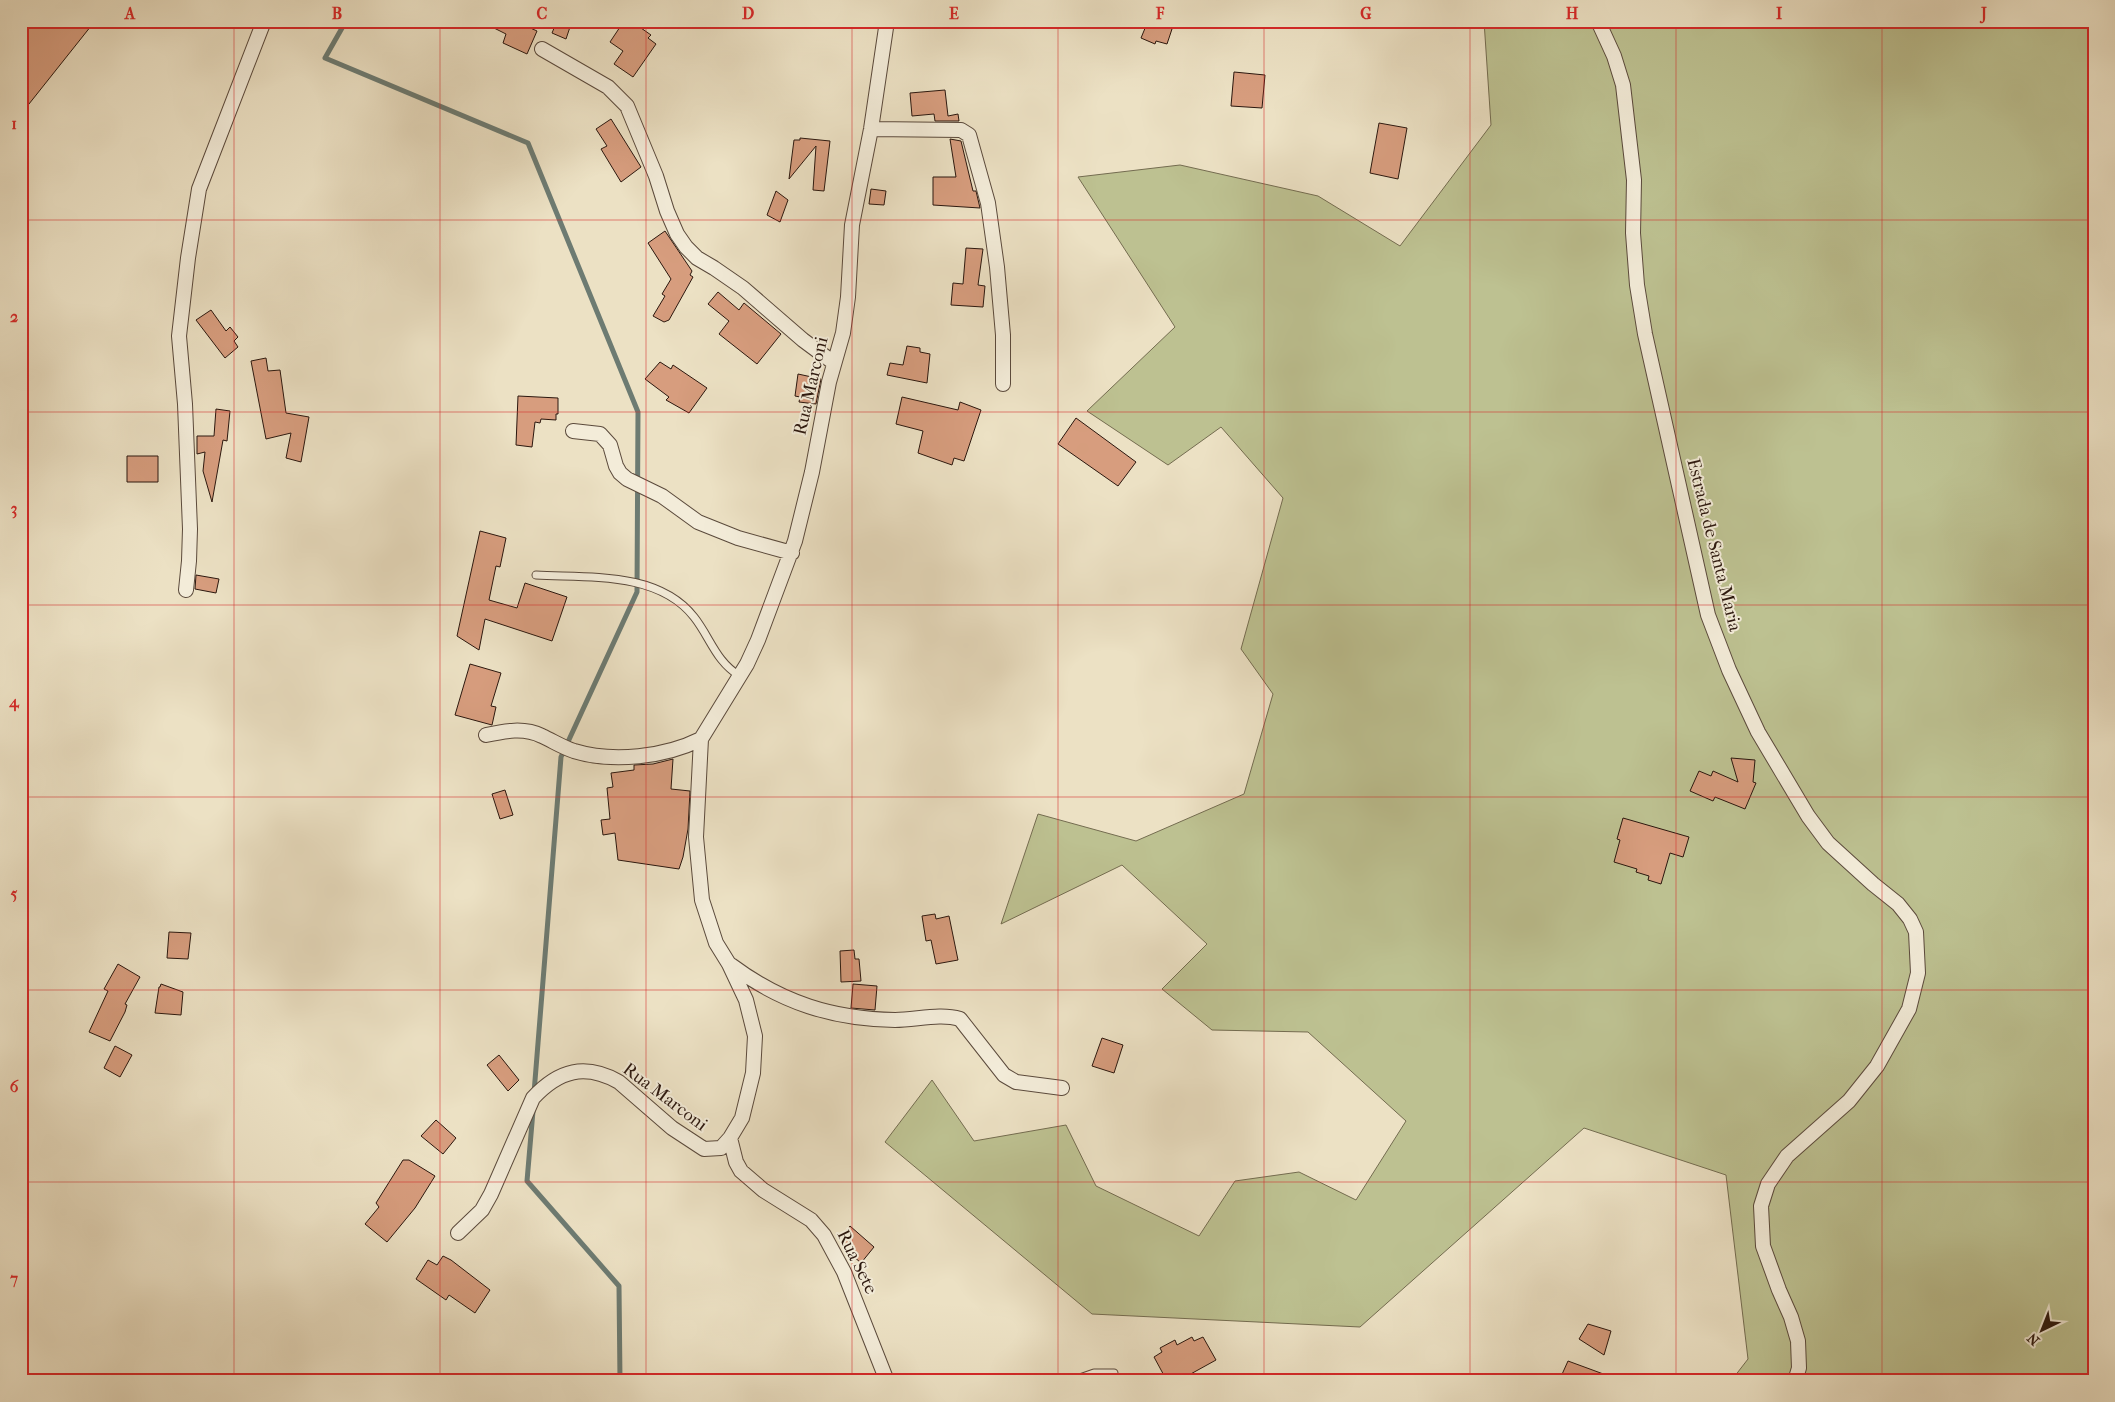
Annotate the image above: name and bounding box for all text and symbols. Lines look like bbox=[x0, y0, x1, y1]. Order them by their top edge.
text: A bbox=[124, 4, 136, 23]
text: B bbox=[332, 4, 342, 23]
text: C bbox=[537, 4, 548, 23]
text: D bbox=[742, 4, 754, 23]
text: E bbox=[949, 4, 959, 23]
text: F bbox=[1155, 4, 1165, 23]
text: G bbox=[1360, 4, 1372, 23]
text: H bbox=[1566, 4, 1579, 23]
text: I bbox=[1776, 4, 1783, 23]
text: J bbox=[1979, 4, 1987, 24]
text: 1 bbox=[11, 114, 17, 133]
text: 2 bbox=[10, 307, 18, 326]
street label: Rua Marconi bbox=[789, 334, 833, 437]
street label: Estrada de Santa Maria bbox=[1682, 456, 1746, 634]
text: 3 bbox=[11, 499, 17, 519]
text: 4 bbox=[8, 692, 20, 712]
text: 5 bbox=[11, 884, 18, 903]
street label: Rua Marconi bbox=[619, 1058, 712, 1136]
text: 6 bbox=[10, 1077, 19, 1096]
street label: Rua Sete bbox=[833, 1227, 882, 1298]
text: 7 bbox=[9, 1269, 18, 1288]
north arrow bbox=[2018, 1304, 2068, 1354]
text: N bbox=[2024, 1329, 2043, 1349]

